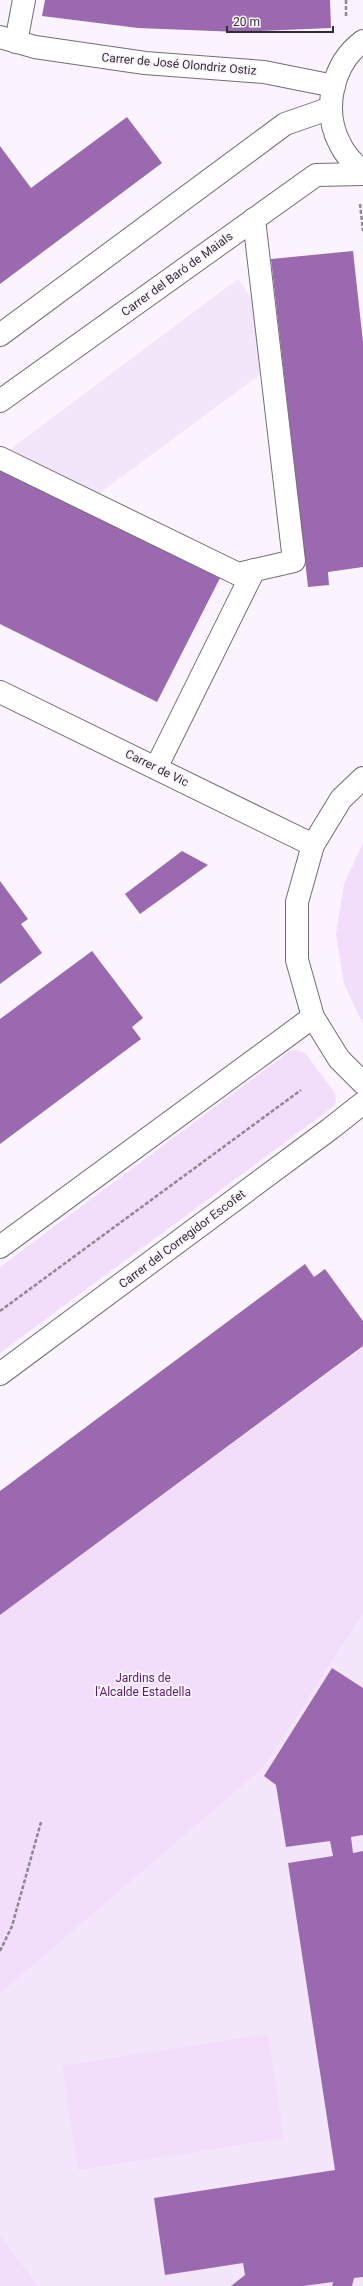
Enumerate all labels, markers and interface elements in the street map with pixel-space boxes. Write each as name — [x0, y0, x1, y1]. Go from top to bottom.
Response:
scale bar — [227, 8, 333, 34]
text: 20 m — [233, 15, 260, 29]
street label: Carrer de José Olondriz Ostiz — [101, 50, 257, 78]
street label: Carrer del Baró de Maials — [119, 229, 235, 319]
street label: Carrer de Vic — [123, 747, 191, 789]
street label: Carrer del Corregidor Escofet — [116, 1187, 248, 1291]
park label: Jardins de l'Alcalde Estadella — [95, 1671, 191, 1699]

